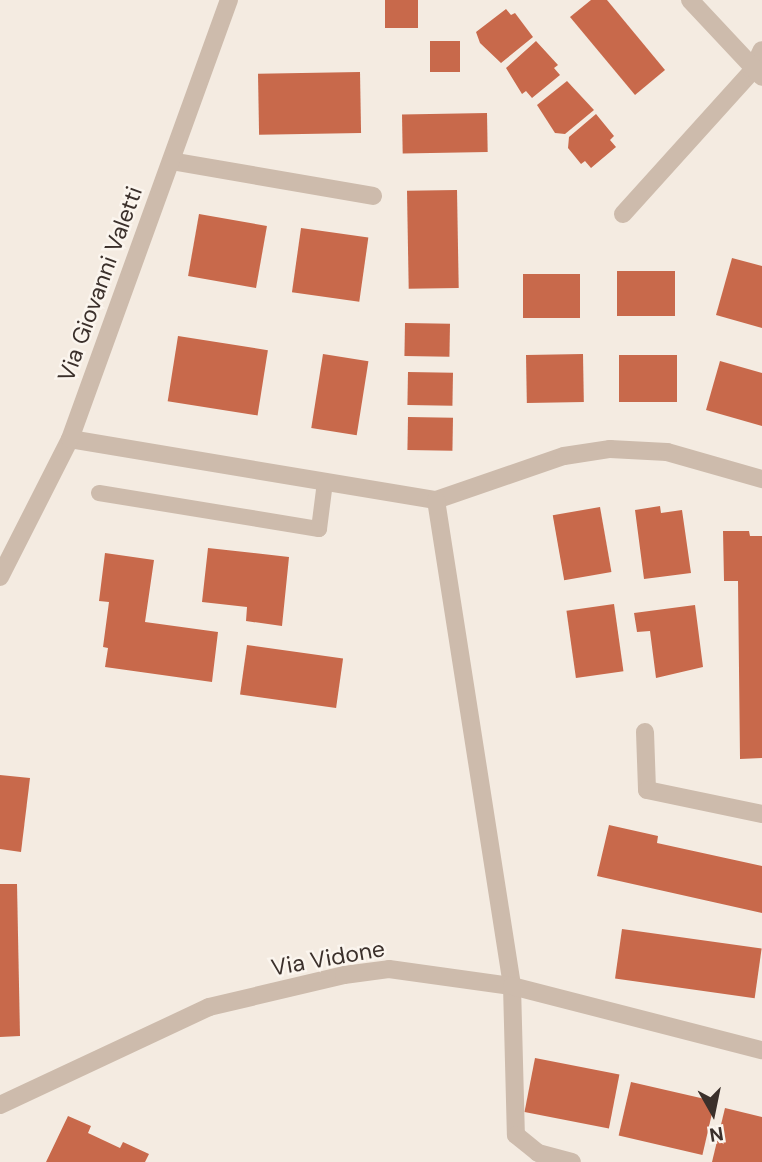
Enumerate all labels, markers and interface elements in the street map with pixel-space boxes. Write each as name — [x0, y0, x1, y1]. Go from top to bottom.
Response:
street label: Via Giovanni Valetti — [52, 183, 148, 385]
street label: Via Vidone — [269, 934, 387, 982]
north arrow — [678, 1078, 748, 1148]
text: N — [708, 1121, 725, 1148]

